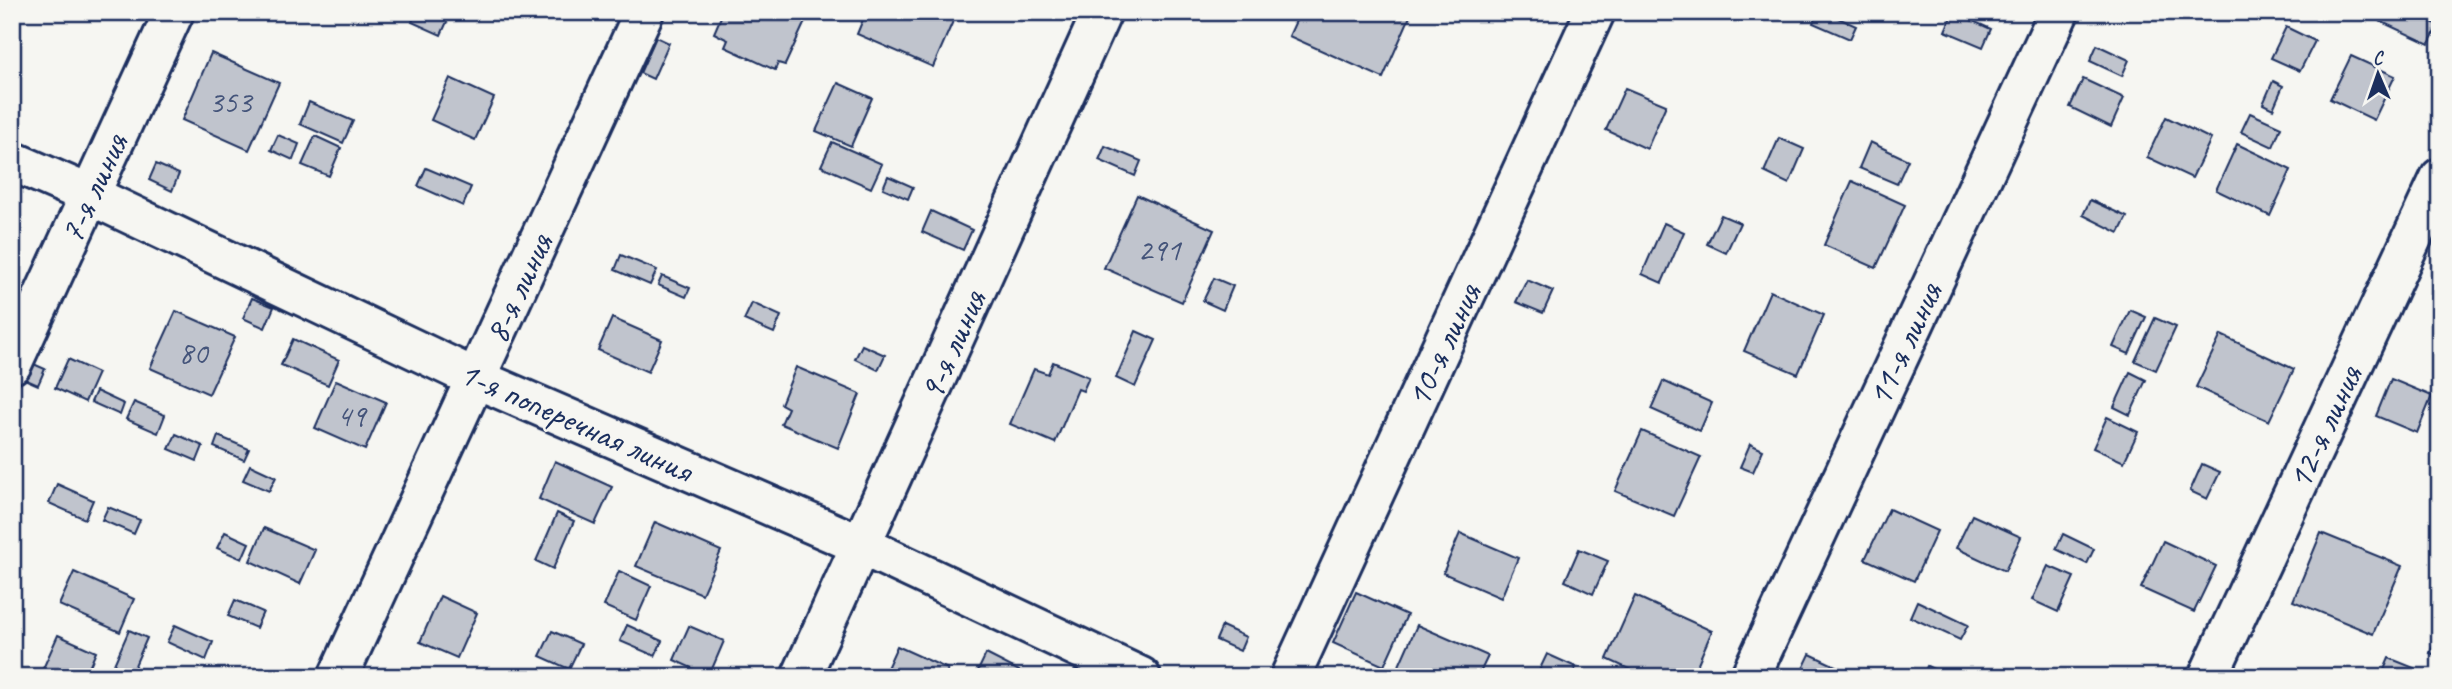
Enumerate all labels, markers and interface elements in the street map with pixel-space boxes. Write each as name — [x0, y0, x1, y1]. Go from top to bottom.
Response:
north arrow — [2344, 38, 2414, 108]
text: С — [2372, 46, 2385, 70]
house number: 353 — [208, 81, 254, 122]
street label: 7-я линия — [49, 125, 139, 250]
street label: 8-я линия — [474, 225, 564, 350]
house number: 291 — [1137, 229, 1182, 270]
street label: 11-я линия — [1856, 274, 1953, 413]
street label: 10-я линия — [1395, 275, 1492, 414]
street label: 9-я линия — [908, 282, 997, 407]
house number: 80 — [179, 332, 210, 373]
street label: 1-я поперечная линия — [452, 350, 702, 494]
street label: 12-я линия — [2276, 357, 2373, 496]
house number: 49 — [337, 395, 368, 436]

